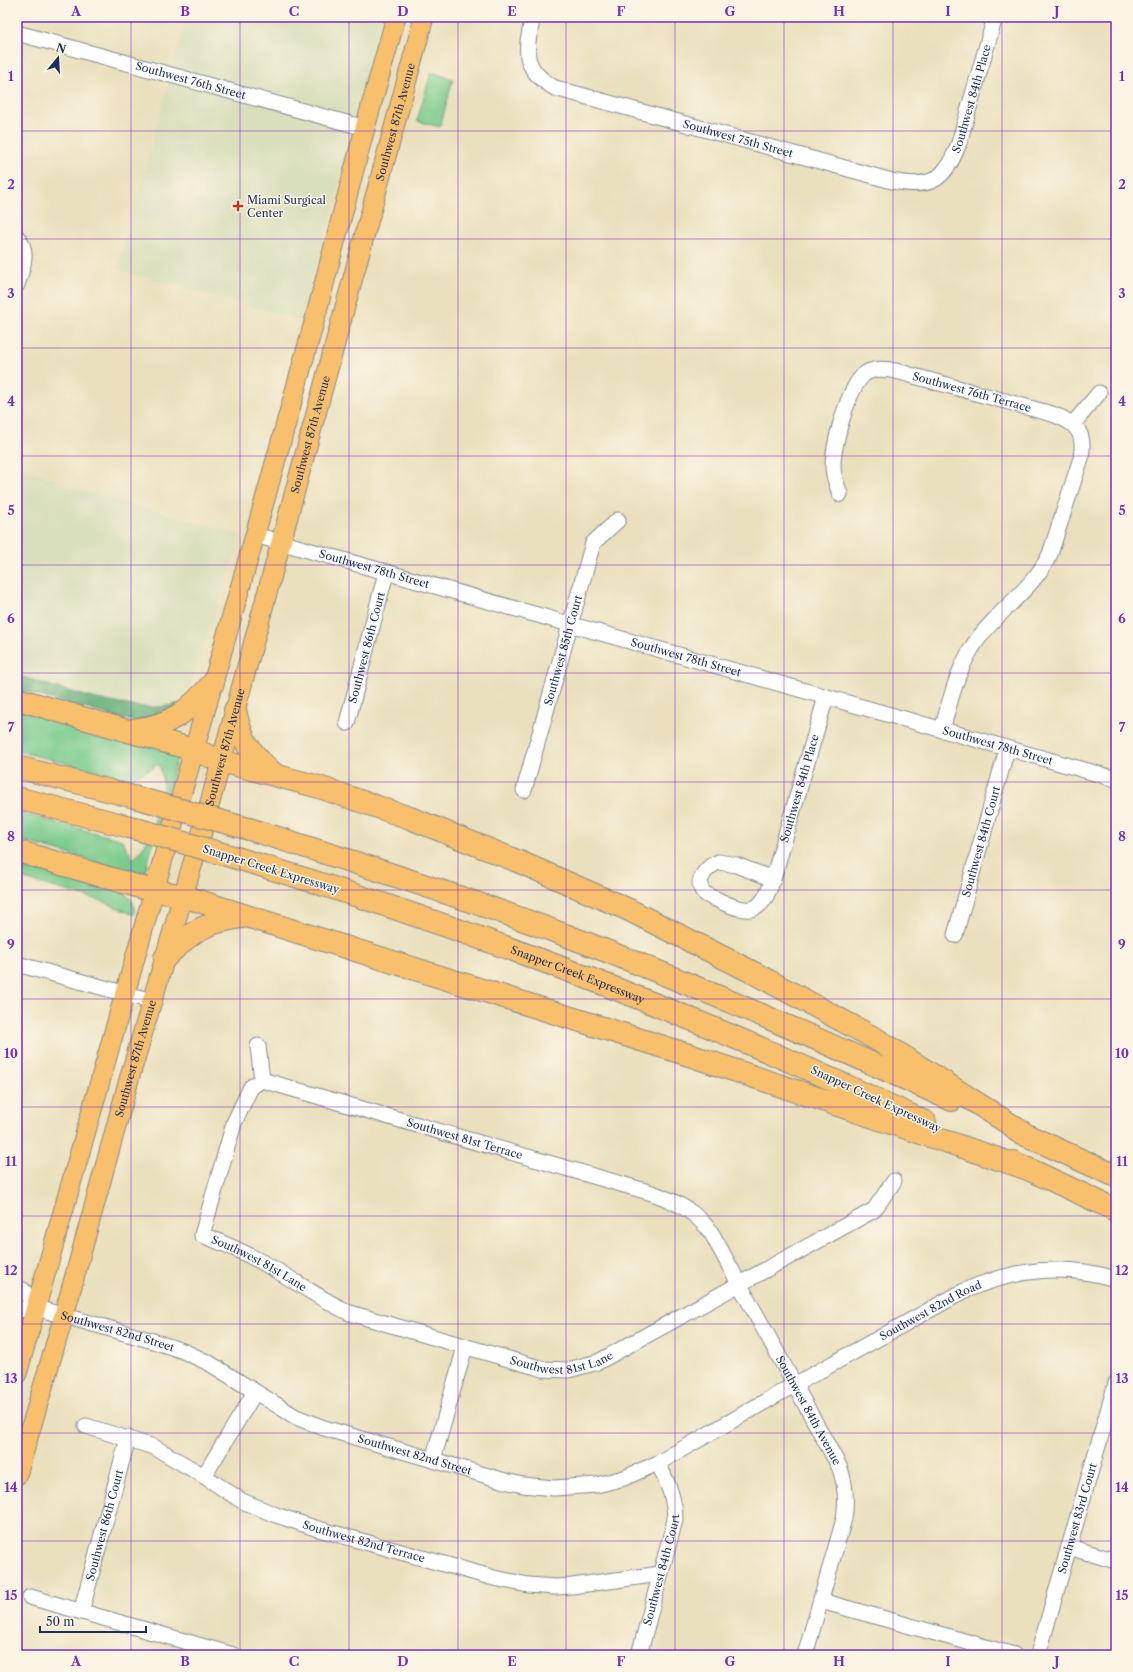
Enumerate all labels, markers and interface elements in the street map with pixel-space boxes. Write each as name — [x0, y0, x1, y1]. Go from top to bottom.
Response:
text: A — [70, 3, 82, 19]
text: B — [180, 3, 190, 19]
text: C — [289, 3, 299, 19]
text: D — [397, 3, 409, 19]
text: E — [507, 3, 517, 19]
text: F — [617, 3, 626, 19]
text: G — [724, 3, 736, 19]
text: H — [833, 3, 845, 19]
text: I — [945, 3, 951, 19]
text: J — [1052, 3, 1060, 19]
north arrow — [38, 38, 78, 78]
text: N — [54, 40, 68, 57]
street label: Southwest 84th Place — [949, 43, 994, 155]
street label: Southwest 76th Street — [134, 59, 247, 102]
street label: Southwest 87th Avenue — [373, 61, 418, 182]
text: 1 — [8, 68, 14, 84]
text: 1 — [1119, 68, 1125, 84]
street label: Southwest 75th Street — [682, 117, 795, 160]
text: 2 — [7, 176, 15, 192]
text: 2 — [1118, 176, 1126, 192]
place label: Miami Surgical Center — [247, 193, 326, 220]
marker: Miami Surgical Center — [232, 200, 244, 212]
text: 3 — [7, 285, 15, 301]
text: 3 — [1118, 285, 1126, 301]
street label: Southwest 76th Terrace — [911, 369, 1033, 415]
street label: Southwest 87th Avenue — [288, 374, 333, 495]
text: 4 — [7, 393, 15, 409]
text: 4 — [1118, 393, 1126, 409]
text: 5 — [7, 502, 15, 518]
text: 5 — [1118, 502, 1126, 518]
street label: Southwest 78th Street — [318, 547, 431, 591]
street label: Southwest 86th Court — [345, 590, 388, 705]
street label: Southwest 85th Court — [541, 593, 585, 707]
text: 6 — [7, 610, 15, 626]
text: 6 — [1118, 610, 1126, 626]
street label: Southwest 78th Street — [629, 635, 743, 679]
street label: Southwest 87th Avenue — [202, 687, 248, 808]
text: 7 — [8, 719, 15, 735]
text: 7 — [1119, 719, 1126, 735]
street label: Southwest 78th Street — [941, 723, 1055, 768]
street label: Southwest 84th Place — [777, 733, 822, 844]
street label: Southwest 84th Court — [959, 785, 1003, 899]
text: 8 — [7, 828, 15, 844]
text: 8 — [1118, 828, 1126, 844]
street label: Snapper Creek Expressway — [201, 842, 342, 897]
text: 9 — [7, 936, 15, 952]
text: 9 — [1118, 936, 1126, 952]
street label: Snapper Creek Expressway — [509, 943, 648, 1007]
street label: Southwest 87th Avenue — [112, 998, 159, 1119]
text: 10 — [4, 1045, 18, 1061]
text: 10 — [1115, 1045, 1129, 1061]
street label: Snapper Creek Expressway — [809, 1063, 944, 1136]
street label: Southwest 81st Terrace — [405, 1115, 524, 1162]
text: 11 — [5, 1153, 17, 1169]
text: 11 — [1116, 1153, 1128, 1169]
street label: Southwest 81st Lane — [209, 1232, 309, 1294]
text: 12 — [4, 1262, 18, 1278]
text: 12 — [1115, 1262, 1129, 1278]
street label: Southwest 82nd Road — [877, 1278, 984, 1343]
street label: Southwest 82nd Street — [59, 1308, 176, 1355]
street label: Southwest 81st Lane — [509, 1348, 615, 1377]
street label: Southwest 84th Avenue — [773, 1353, 844, 1467]
text: 13 — [4, 1370, 18, 1386]
text: 13 — [1115, 1370, 1129, 1386]
street label: Southwest 82nd Street — [356, 1431, 473, 1478]
street label: Southwest 83rd Court — [1055, 1461, 1100, 1575]
street label: Southwest 86th Court — [83, 1468, 126, 1582]
text: 14 — [4, 1479, 18, 1495]
text: 14 — [1115, 1479, 1129, 1495]
street label: Southwest 84th Court — [640, 1514, 682, 1627]
street label: Southwest 82nd Terrace — [301, 1517, 427, 1565]
text: 15 — [4, 1587, 18, 1603]
text: 15 — [1115, 1587, 1129, 1603]
scale bar — [40, 1608, 146, 1634]
text: 50 m — [46, 1614, 75, 1629]
text: A — [70, 1653, 82, 1669]
text: B — [180, 1653, 190, 1669]
text: C — [289, 1653, 299, 1669]
text: D — [397, 1653, 409, 1669]
text: E — [507, 1653, 517, 1669]
text: F — [617, 1653, 626, 1669]
text: G — [724, 1653, 736, 1669]
text: H — [833, 1653, 845, 1669]
text: I — [945, 1653, 951, 1669]
text: J — [1052, 1653, 1060, 1669]

